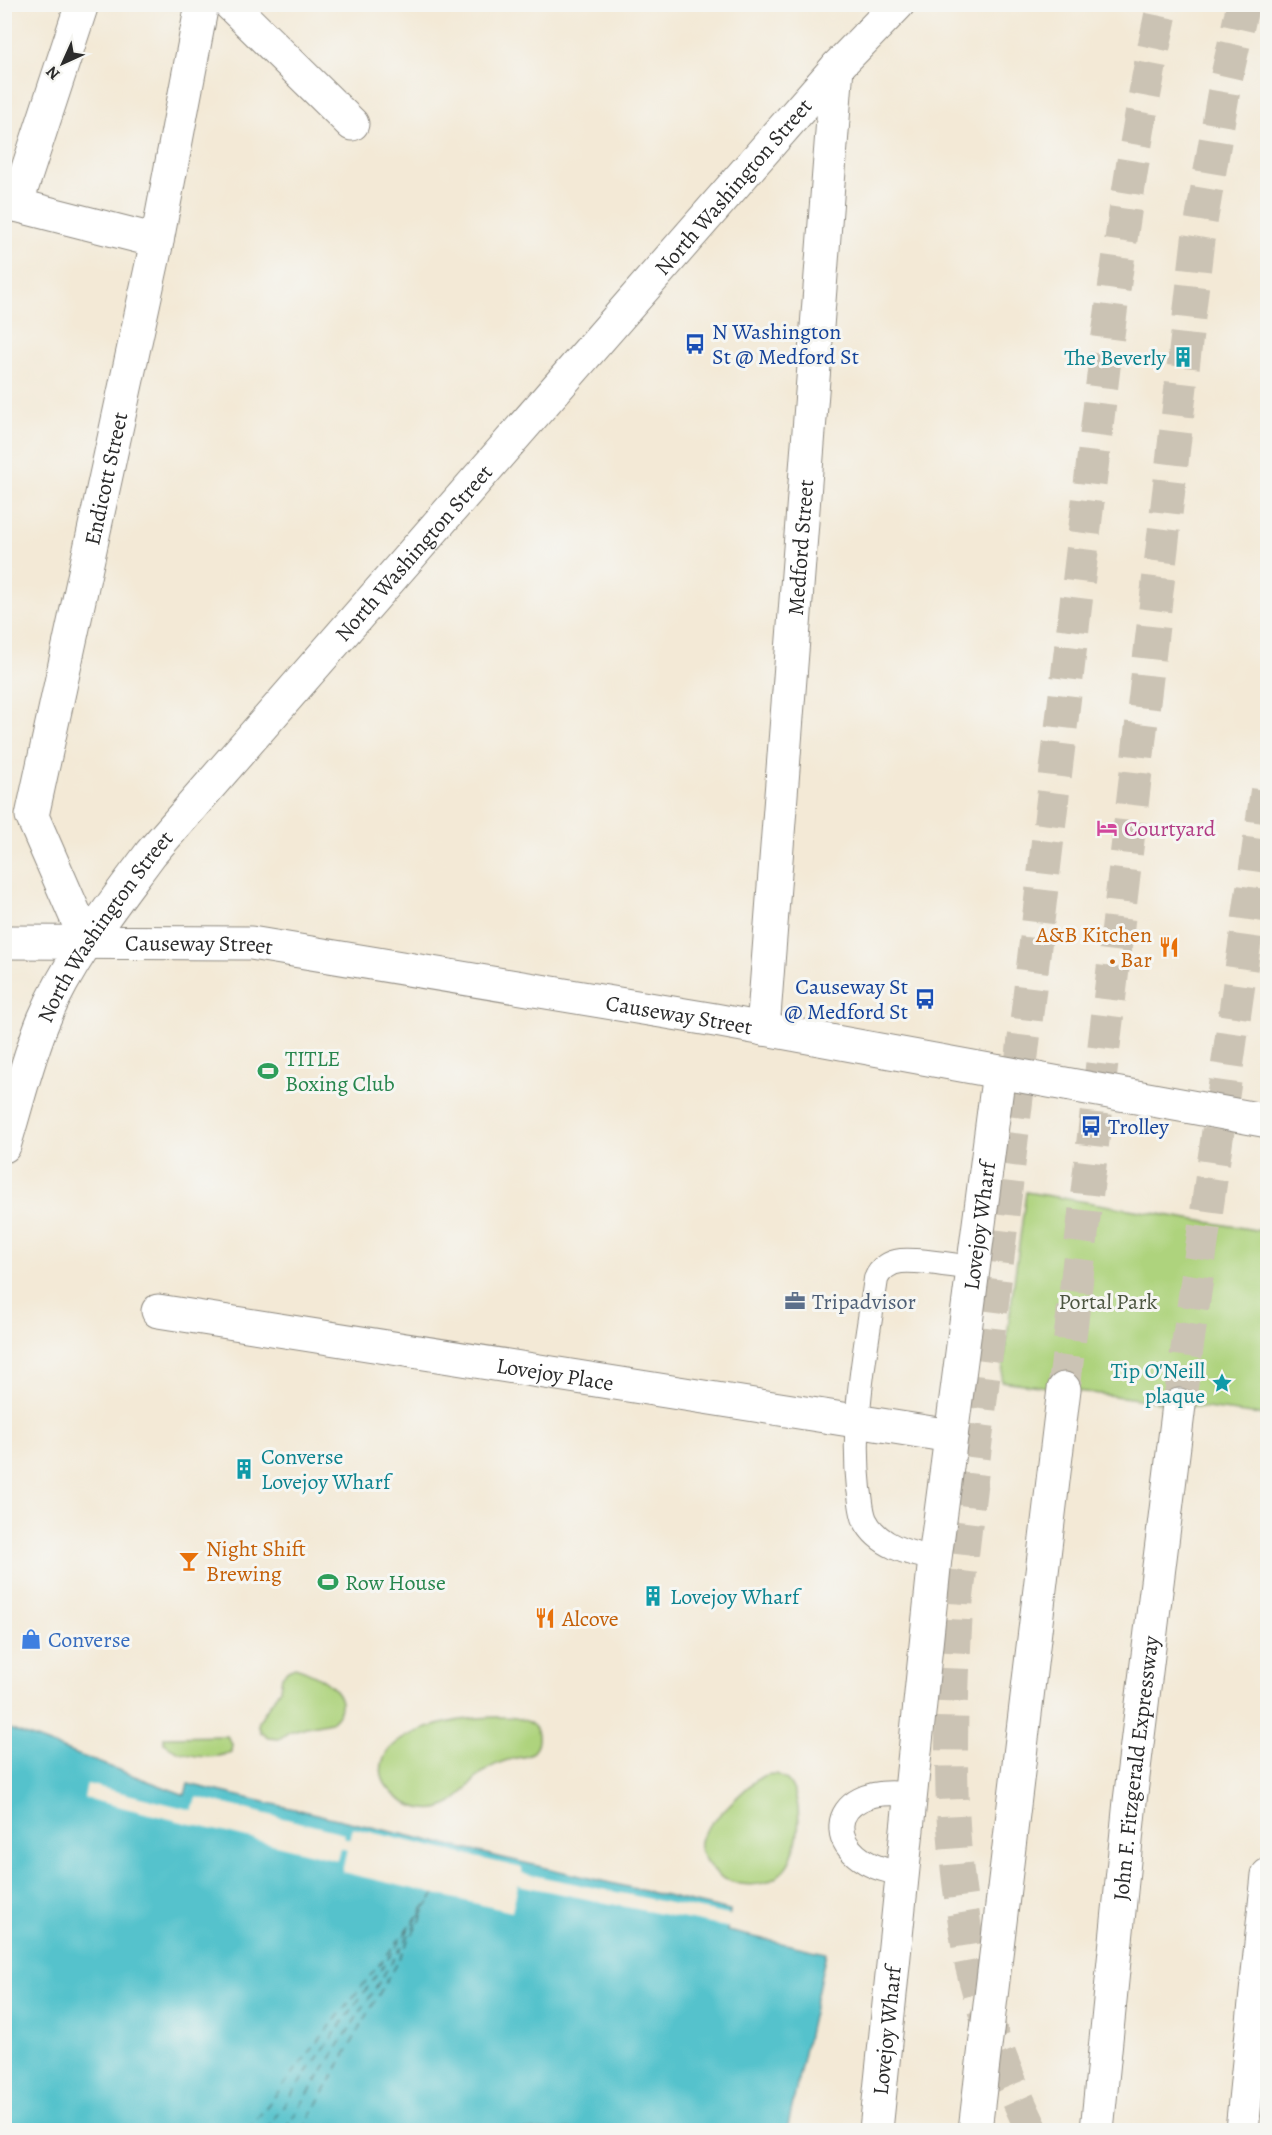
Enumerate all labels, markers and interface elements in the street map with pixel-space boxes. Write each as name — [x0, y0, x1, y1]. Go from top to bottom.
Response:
north arrow — [33, 33, 93, 93]
text: N — [41, 61, 65, 85]
street label: North Washington Street — [648, 92, 819, 282]
place label: N Washington St @ Medford St — [712, 317, 859, 372]
bus stop icon: N Washington St @ Medford St — [683, 332, 707, 356]
place label: The Beverly — [1064, 343, 1166, 373]
building icon: The Beverly — [1171, 345, 1195, 369]
street label: Endicott Street — [77, 409, 135, 548]
street label: North Washington Street — [328, 458, 500, 648]
street label: Medford Street — [781, 478, 821, 617]
place label: Courtyard — [1124, 814, 1216, 844]
hotel icon: Courtyard — [1095, 816, 1119, 840]
street label: North Washington Street — [30, 824, 180, 1027]
place label: A&B Kitchen • Bar — [1035, 920, 1152, 975]
street label: Causeway Street — [125, 928, 275, 962]
restaurant icon: A&B Kitchen • Bar — [1157, 935, 1181, 959]
place label: Causeway St @ Medford St — [784, 972, 908, 1027]
bus stop icon: Causeway St @ Medford St — [913, 987, 937, 1011]
street label: Causeway Street — [604, 988, 755, 1043]
place label: TITLE Boxing Club — [285, 1044, 395, 1099]
sports icon: TITLE Boxing Club — [256, 1059, 280, 1083]
place label: Trolley — [1108, 1112, 1169, 1142]
bus stop icon: Trolley — [1079, 1114, 1103, 1138]
street label: Lovejoy Wharf — [956, 1157, 1003, 1292]
place label: Tripadvisor — [812, 1287, 916, 1317]
park label: Portal Park — [1058, 1287, 1158, 1317]
office icon: Tripadvisor — [783, 1289, 807, 1313]
street label: Lovejoy Place — [494, 1351, 616, 1399]
place label: Tip O'Neill plaque — [1111, 1356, 1205, 1411]
place icon: Tip O'Neill plaque — [1210, 1371, 1234, 1395]
place label: Converse Lovejoy Wharf — [261, 1442, 393, 1497]
building icon: Converse Lovejoy Wharf — [232, 1457, 256, 1481]
place label: Night Shift Brewing — [206, 1534, 306, 1589]
bar icon: Night Shift Brewing — [177, 1549, 201, 1573]
place label: Row House — [345, 1568, 446, 1598]
sports icon: Row House — [316, 1570, 340, 1594]
place label: Lovejoy Wharf — [670, 1582, 802, 1612]
building icon: Lovejoy Wharf — [641, 1584, 665, 1608]
place label: Alcove — [561, 1604, 619, 1634]
restaurant icon: Alcove — [533, 1606, 557, 1630]
place label: Converse — [48, 1625, 130, 1655]
shop icon: Converse — [19, 1627, 43, 1651]
street label: John F. Fitzgerald Expressway — [1106, 1634, 1166, 1902]
street label: Lovejoy Wharf — [866, 1962, 909, 2097]

